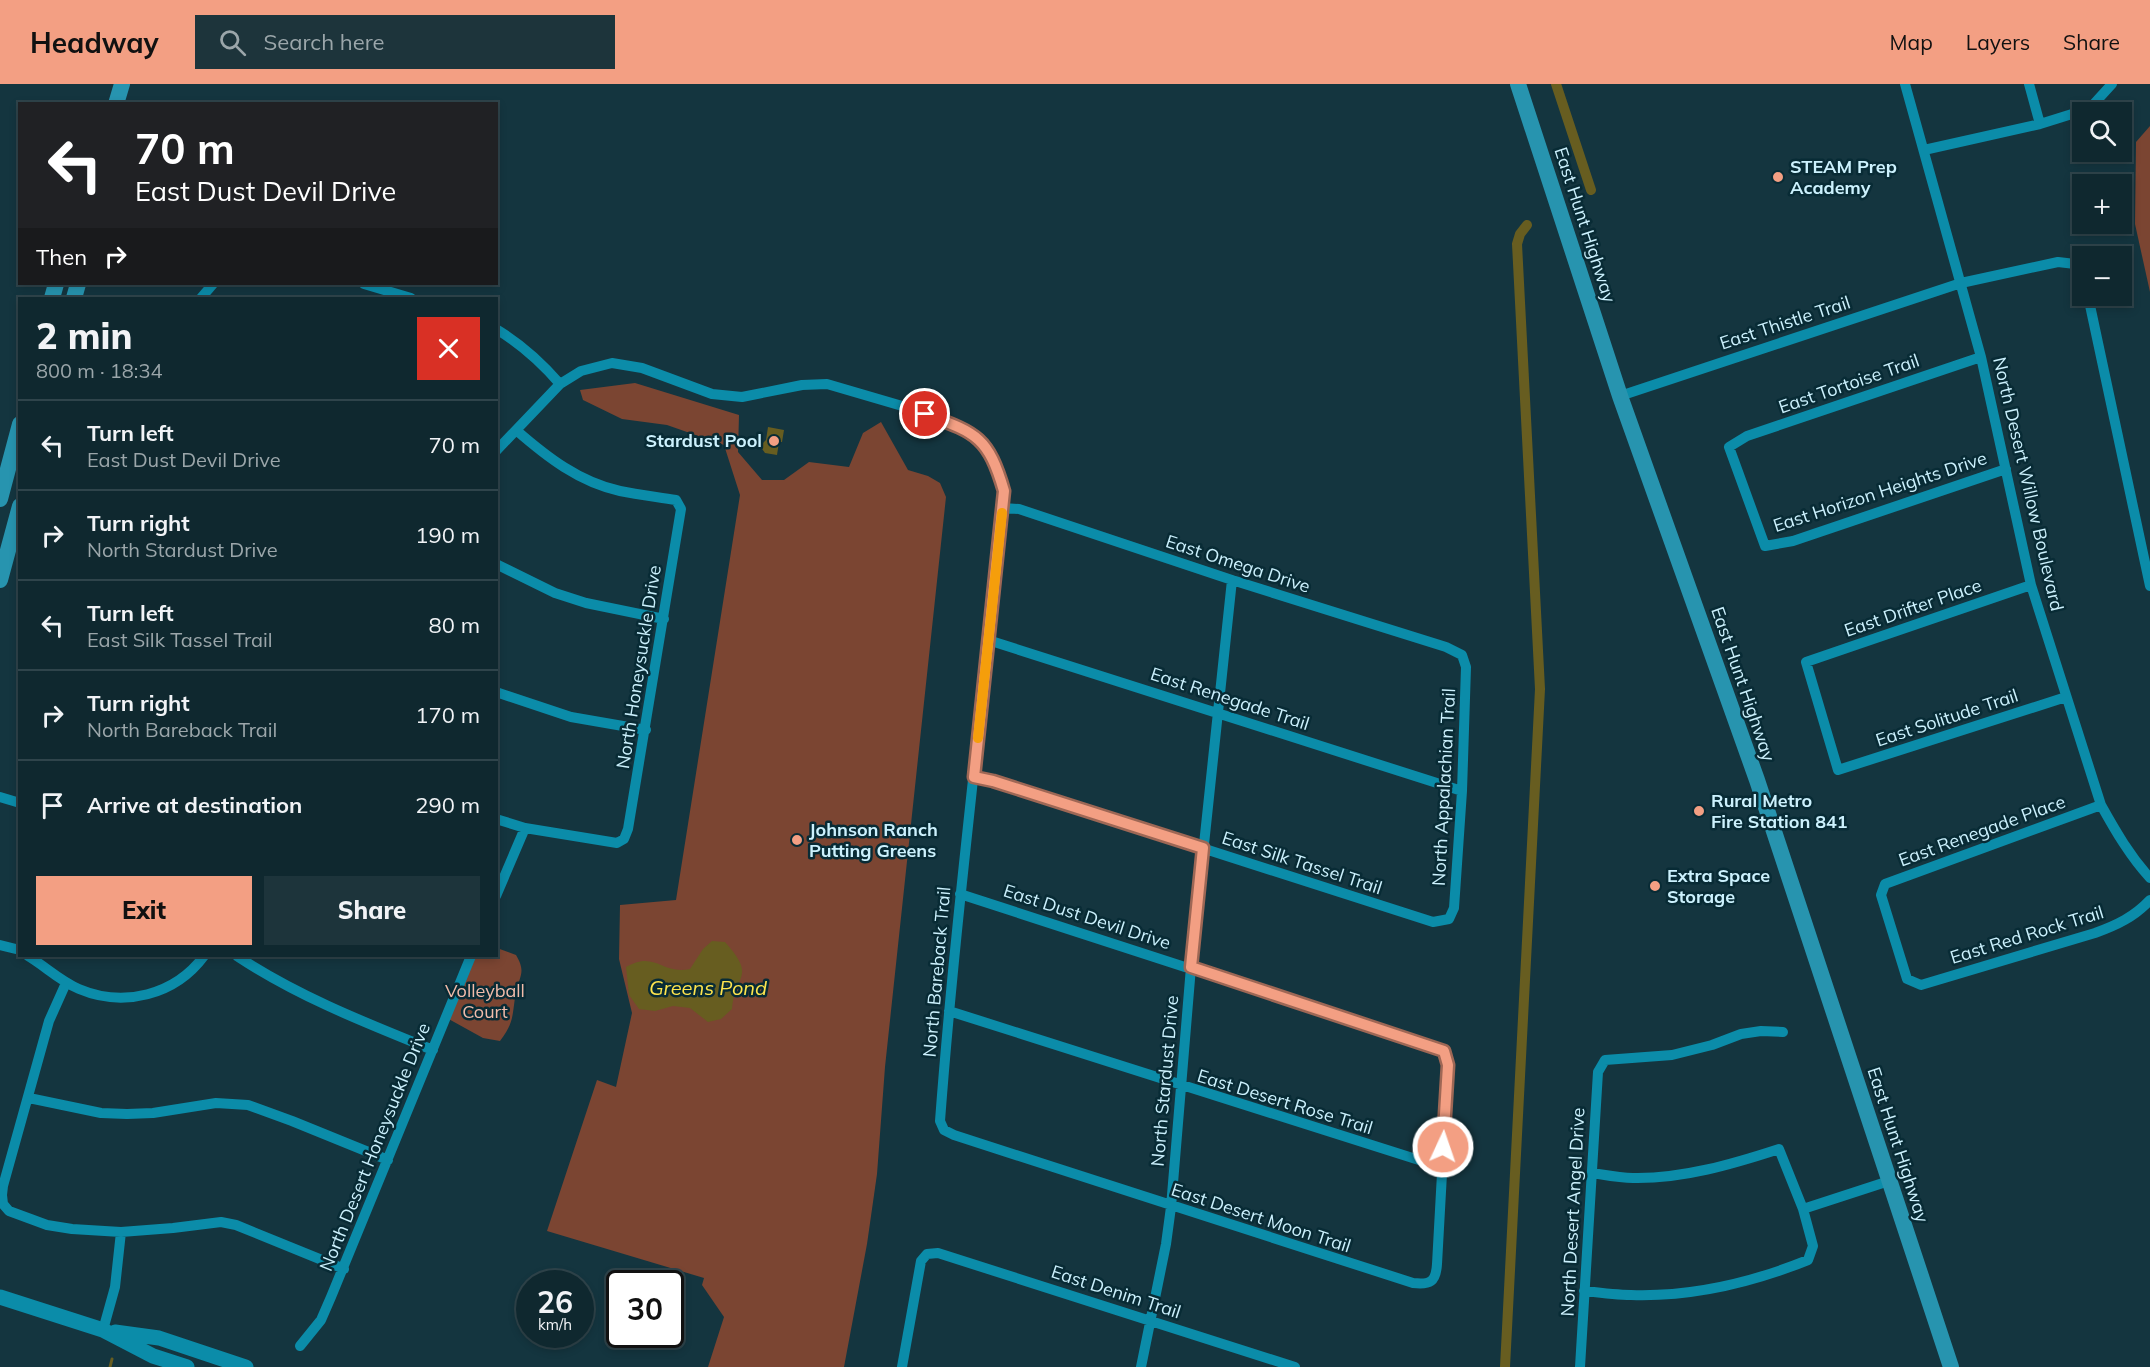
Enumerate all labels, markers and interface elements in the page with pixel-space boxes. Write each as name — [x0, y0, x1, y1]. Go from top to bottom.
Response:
search box — [195, 15, 615, 69]
text: Headway — [30, 25, 159, 60]
icon: search — [216, 26, 249, 59]
text: Search here — [264, 28, 385, 56]
text: Map — [1890, 29, 1933, 55]
text: Layers — [1966, 29, 2030, 55]
text: Share — [2063, 29, 2120, 55]
map controls — [2072, 102, 2132, 306]
button: search — [2072, 102, 2132, 162]
text: 70 m — [135, 122, 235, 175]
icon: left — [36, 126, 114, 204]
street label: East Hunt Highway — [1550, 144, 1622, 306]
place label: STEAM Prep Academy — [1790, 155, 1897, 199]
marker: STEAM Prep Academy — [1771, 170, 1785, 184]
text: East Dust Devil Drive — [135, 174, 396, 208]
button: + — [2072, 174, 2132, 234]
icon: right — [99, 240, 132, 273]
text: Then — [36, 243, 87, 271]
button: − — [2072, 246, 2132, 306]
street label: East Thistle Trail — [1717, 291, 1853, 354]
text: 2 min — [36, 313, 132, 358]
button: close — [417, 317, 480, 380]
street label: East Tortoise Trail — [1775, 349, 1922, 418]
street label: North Desert Willow Boulevard — [1988, 355, 2069, 613]
text: 800 m · 18:34 — [36, 358, 162, 383]
pin — [899, 388, 950, 439]
icon: arrive — [908, 397, 941, 430]
text: Turn left — [87, 419, 174, 447]
icon: left — [36, 429, 69, 462]
place label: Stardust Pool — [645, 429, 762, 452]
text: 70 m — [429, 431, 480, 459]
marker: Stardust Pool — [767, 434, 781, 448]
street label: East Horizon Heights Drive — [1770, 446, 1990, 537]
text: East Dust Devil Drive — [87, 447, 281, 472]
text: Turn right — [87, 509, 190, 537]
icon: right — [36, 519, 69, 552]
text: 190 m — [415, 521, 480, 549]
street label: East Omega Drive — [1163, 529, 1313, 598]
text: North Stardust Drive — [87, 537, 278, 562]
street label: North Honeysuckle Drive — [611, 564, 666, 770]
street label: East Drifter Place — [1841, 573, 1984, 642]
text: Turn left — [87, 599, 174, 627]
street label: East Hunt Highway — [1706, 604, 1781, 765]
icon: left — [36, 609, 69, 642]
text: 80 m — [429, 611, 480, 639]
text: East Silk Tassel Trail — [87, 627, 273, 652]
street label: East Renegade Trail — [1148, 662, 1313, 735]
street label: East Solitude Trail — [1873, 684, 2021, 751]
street label: North Appalachian Trail — [1427, 687, 1460, 886]
text: Turn right — [87, 689, 190, 717]
icon: right — [36, 699, 69, 732]
text: 170 m — [415, 701, 480, 729]
text: North Bareback Trail — [87, 717, 277, 742]
icon: arrive — [36, 789, 69, 822]
place label: Rural Metro Fire Station 841 — [1711, 789, 1848, 833]
street label: East Renegade Place — [1895, 790, 2068, 871]
text: Arrive at destination — [87, 791, 302, 819]
text: 290 m — [415, 791, 480, 819]
marker: Rural Metro Fire Station 841 — [1692, 804, 1706, 818]
place label: Johnson Ranch Putting Greens — [809, 818, 938, 862]
street label: East Silk Tassel Trail — [1219, 826, 1385, 899]
marker: Johnson Ranch Putting Greens — [790, 833, 804, 847]
place label: Extra Space Storage — [1667, 864, 1770, 908]
button: Exit — [36, 876, 252, 945]
button: Share — [264, 876, 480, 945]
street label: East Dust Devil Drive — [1001, 879, 1174, 954]
marker: Extra Space Storage — [1648, 879, 1662, 893]
street label: North Bareback Trail — [918, 886, 955, 1058]
street label: East Red Rock Trail — [1947, 900, 2106, 969]
water label: Greens Pond — [649, 975, 767, 1000]
park label: Volleyball Court — [445, 979, 525, 1023]
street label: North Stardust Drive — [1146, 995, 1183, 1167]
street label: North Desert Honeysuckle Drive — [314, 1019, 435, 1274]
street label: East Desert Rose Trail — [1195, 1064, 1376, 1139]
street label: East Hunt Highway — [1863, 1064, 1935, 1226]
street label: North Desert Angel Drive — [1556, 1107, 1589, 1317]
position arrow — [1411, 1115, 1475, 1179]
street label: East Desert Moon Trail — [1168, 1178, 1354, 1257]
street label: East Denim Trail — [1048, 1260, 1184, 1323]
speed limit sign: 30 — [606, 1270, 684, 1348]
text: 26 — [537, 1283, 573, 1321]
text: km/h — [538, 1315, 572, 1334]

